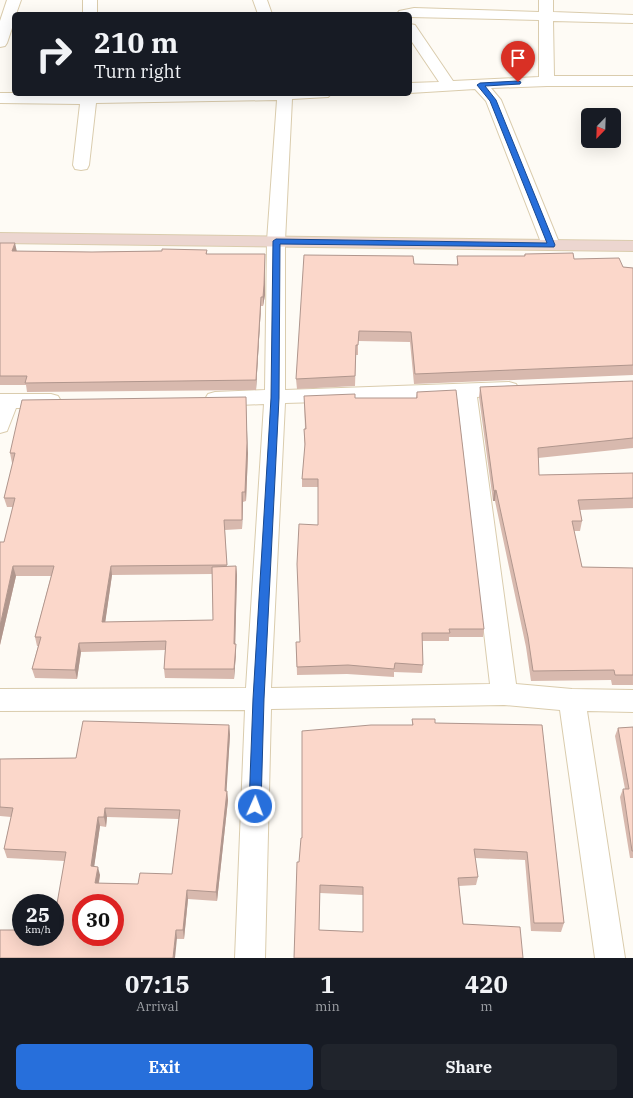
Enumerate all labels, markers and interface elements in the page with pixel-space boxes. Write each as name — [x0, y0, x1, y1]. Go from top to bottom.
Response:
text: 210 m — [94, 24, 178, 61]
icon: right — [28, 28, 80, 80]
pin — [501, 41, 535, 82]
icon: arrive — [507, 47, 529, 69]
text: Turn right — [94, 60, 181, 83]
north arrow — [581, 108, 621, 148]
map controls — [581, 108, 621, 148]
position arrow — [234, 785, 276, 827]
speed limit sign: 30 — [72, 894, 124, 946]
text: 25 — [26, 901, 50, 928]
text: km/h — [25, 923, 51, 936]
text: 07:15 — [125, 968, 190, 1000]
text: 1 — [320, 968, 335, 1000]
text: 420 — [465, 968, 508, 1000]
text: Arrival — [136, 998, 179, 1015]
text: min — [315, 998, 340, 1015]
text: m — [480, 998, 493, 1015]
button: Exit — [16, 1044, 313, 1090]
button: Share — [321, 1044, 617, 1090]

